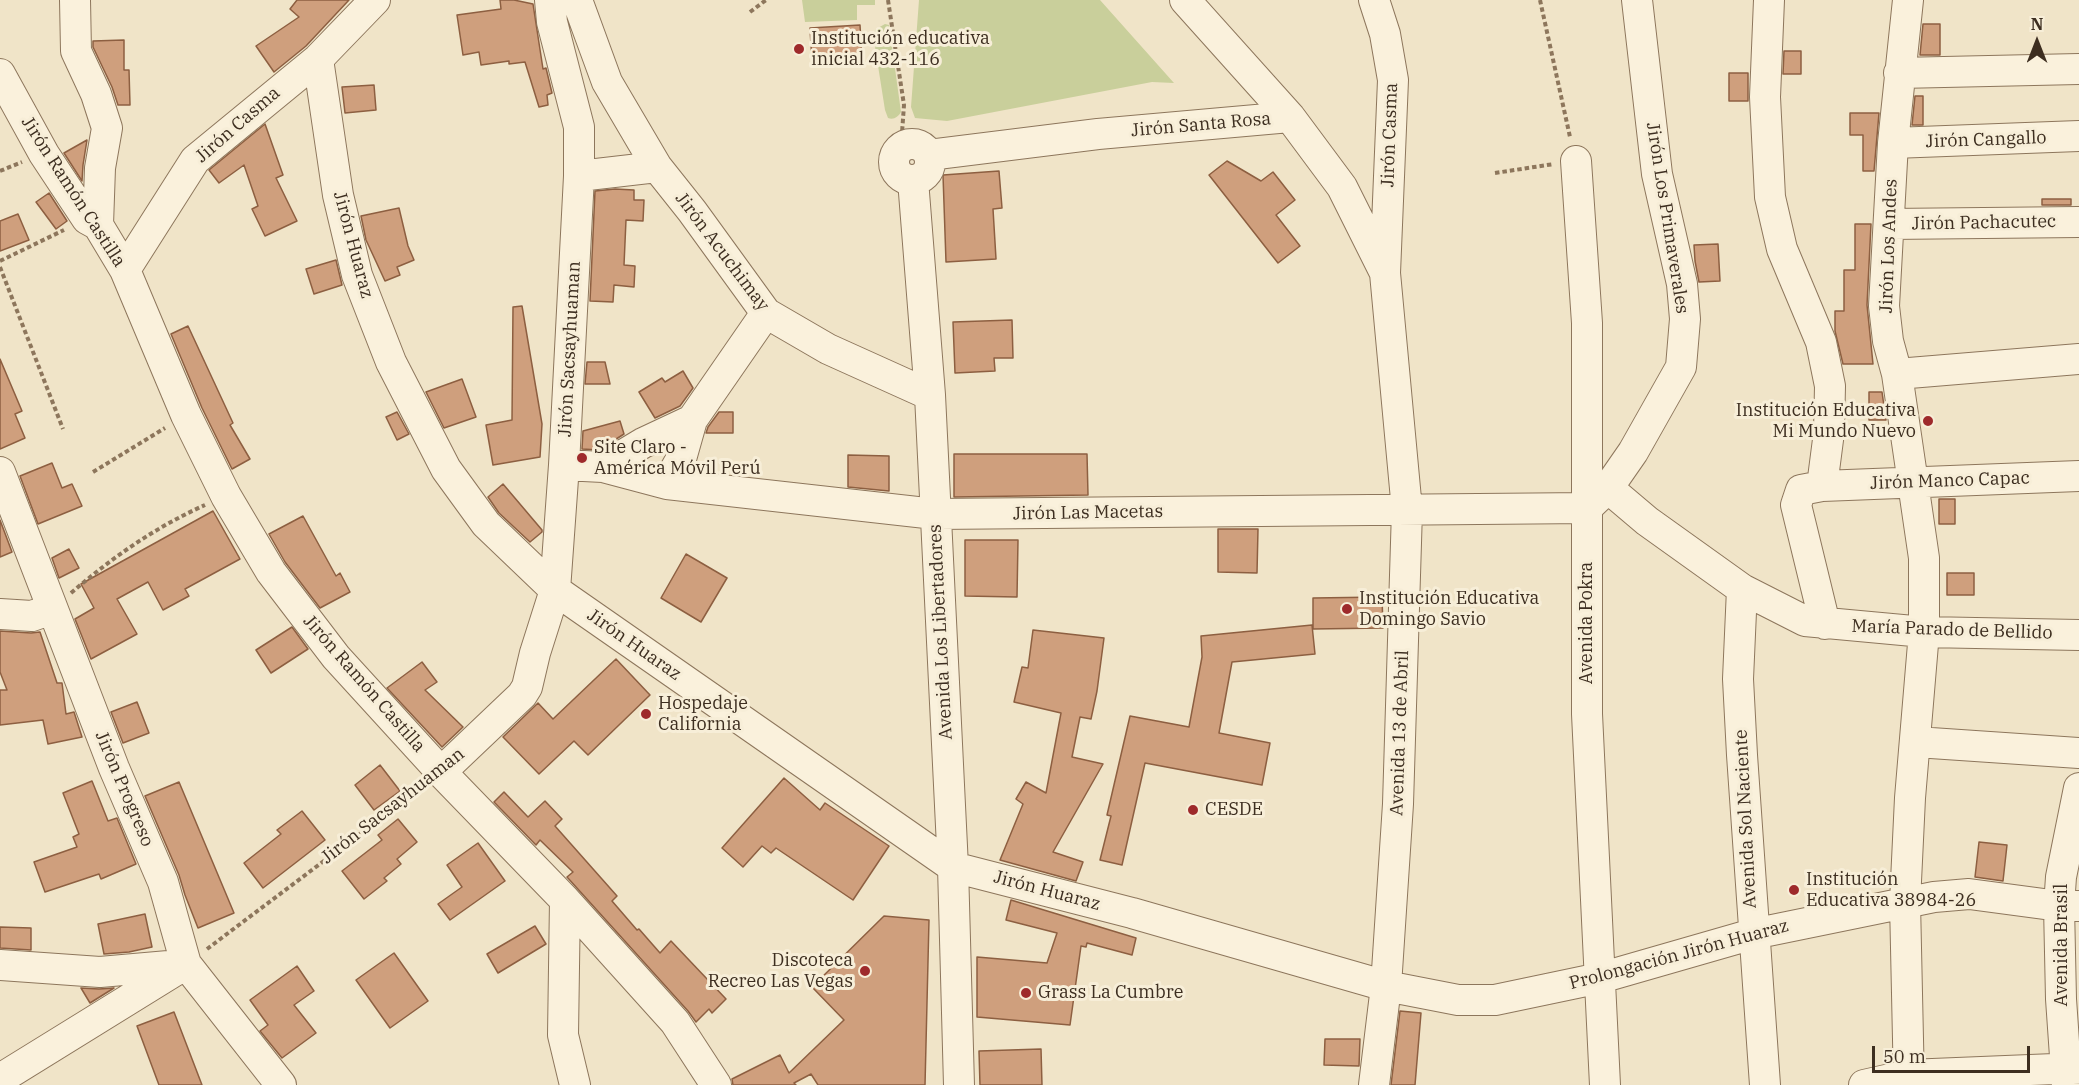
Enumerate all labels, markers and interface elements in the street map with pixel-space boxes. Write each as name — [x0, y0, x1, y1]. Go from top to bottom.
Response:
north arrow — [2007, 12, 2067, 72]
text: N — [2031, 14, 2043, 34]
place label: Institución educativa inicial 432-116 — [811, 28, 990, 70]
marker: Institución educativa inicial 432-116 — [792, 42, 806, 56]
street label: Jirón Casma — [191, 82, 285, 168]
street label: Jirón Casma — [1377, 82, 1403, 188]
street label: Jirón Santa Rosa — [1130, 108, 1272, 142]
street label: Jirón Ramón Castilla — [16, 113, 130, 271]
street label: Jirón Los Primaverales — [1641, 121, 1693, 315]
street label: Jirón Cangallo — [1925, 127, 2047, 153]
street label: Jirón Los Andes — [1876, 178, 1902, 314]
street label: Jirón Acuchimay — [670, 188, 774, 316]
street label: Jirón Huaraz — [328, 189, 378, 301]
street label: Jirón Pachacutec — [1912, 211, 2056, 235]
street label: Jirón Sacsayhuaman — [555, 260, 585, 438]
place label: Institución Educativa Mi Mundo Nuevo — [1736, 400, 1916, 442]
marker: Institución Educativa Mi Mundo Nuevo — [1921, 414, 1935, 428]
place label: Site Claro - América Móvil Perú — [594, 437, 761, 480]
marker: Site Claro - América Móvil Perú — [575, 451, 589, 465]
street label: Jirón Manco Capac — [1870, 467, 2030, 495]
street label: Jirón Las Macetas — [1013, 501, 1163, 525]
street label: Avenida Los Libertadores — [925, 524, 957, 740]
street label: Avenida Pokra — [1576, 562, 1598, 684]
place label: Institución Educativa Domingo Savio — [1359, 588, 1539, 630]
marker: Institución Educativa Domingo Savio — [1340, 602, 1354, 616]
street label: Jirón Huaraz — [583, 605, 685, 685]
street label: Jirón Ramón Castilla — [298, 611, 430, 757]
street label: María Parado de Bellido — [1851, 616, 2053, 644]
street label: Avenida 13 de Abril — [1386, 650, 1414, 816]
place label: Hospedaje California — [658, 693, 748, 736]
marker: Hospedaje California — [639, 707, 653, 721]
street label: Jirón Progreso — [90, 728, 158, 850]
street label: Avenida Sol Naciente — [1731, 729, 1761, 909]
street label: Jirón Sacsayhuaman — [317, 743, 469, 869]
place label: CESDE — [1205, 799, 1263, 821]
marker: CESDE — [1186, 803, 1200, 817]
street label: Jirón Huaraz — [991, 866, 1103, 916]
place label: Institución Educativa 38984-26 — [1806, 869, 1976, 912]
marker: Institución Educativa 38984-26 — [1787, 883, 1801, 897]
street label: Avenida Brasil — [2051, 884, 2073, 1006]
street label: Prolongación Jirón Huaraz — [1567, 915, 1791, 995]
place label: Discoteca Recreo Las Vegas — [708, 950, 853, 992]
marker: Discoteca Recreo Las Vegas — [858, 964, 872, 978]
place label: Grass La Cumbre — [1038, 982, 1183, 1004]
marker: Grass La Cumbre — [1019, 986, 1033, 1000]
scale bar — [1875, 1034, 2032, 1072]
text: 50 m — [1883, 1045, 1926, 1068]

